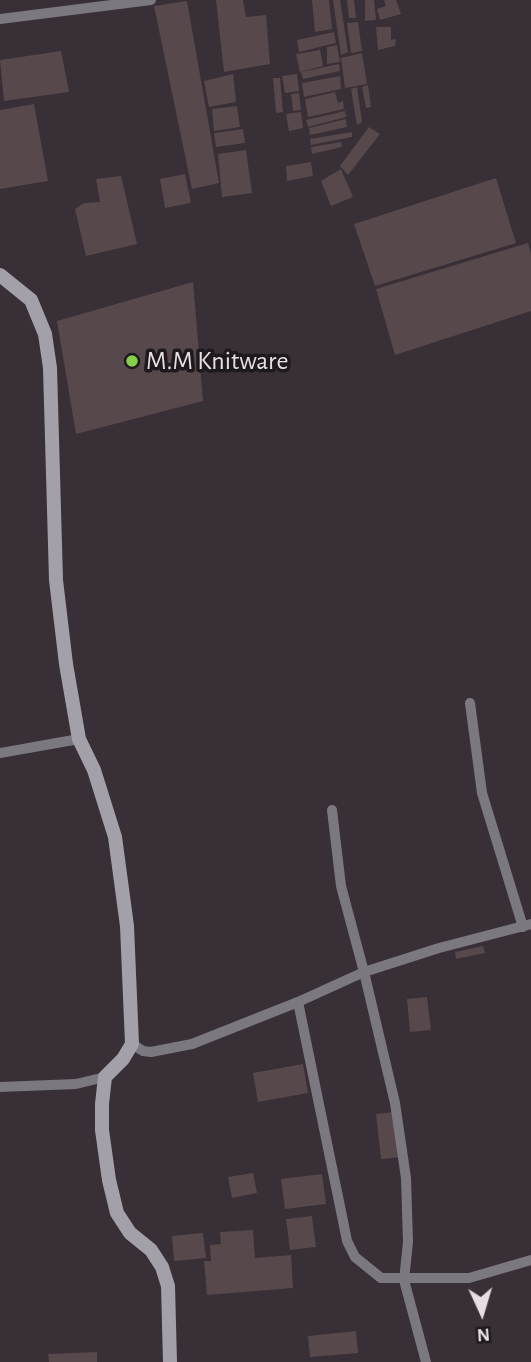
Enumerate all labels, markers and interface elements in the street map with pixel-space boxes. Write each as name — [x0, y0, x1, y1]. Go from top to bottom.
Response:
place label: M.M Knitware — [146, 345, 288, 377]
marker: M.M Knitware — [124, 353, 140, 369]
north arrow — [447, 1278, 517, 1348]
text: N — [476, 1325, 491, 1344]

